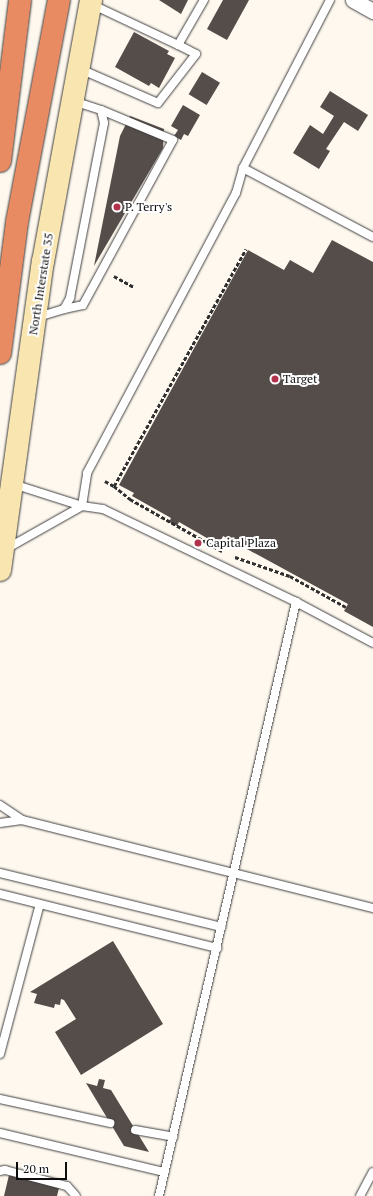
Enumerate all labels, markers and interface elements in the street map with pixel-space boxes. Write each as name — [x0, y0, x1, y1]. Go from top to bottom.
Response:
place label: P. Terry's — [125, 200, 173, 214]
marker: P. Terry's — [112, 202, 122, 212]
street label: North Interstate 35 — [26, 232, 56, 336]
place label: Target — [283, 372, 318, 386]
marker: Target — [270, 374, 280, 384]
place label: Capital Plaza — [206, 536, 276, 550]
marker: Capital Plaza — [193, 538, 203, 548]
scale bar — [18, 1154, 69, 1180]
text: 20 m — [23, 1161, 49, 1176]

